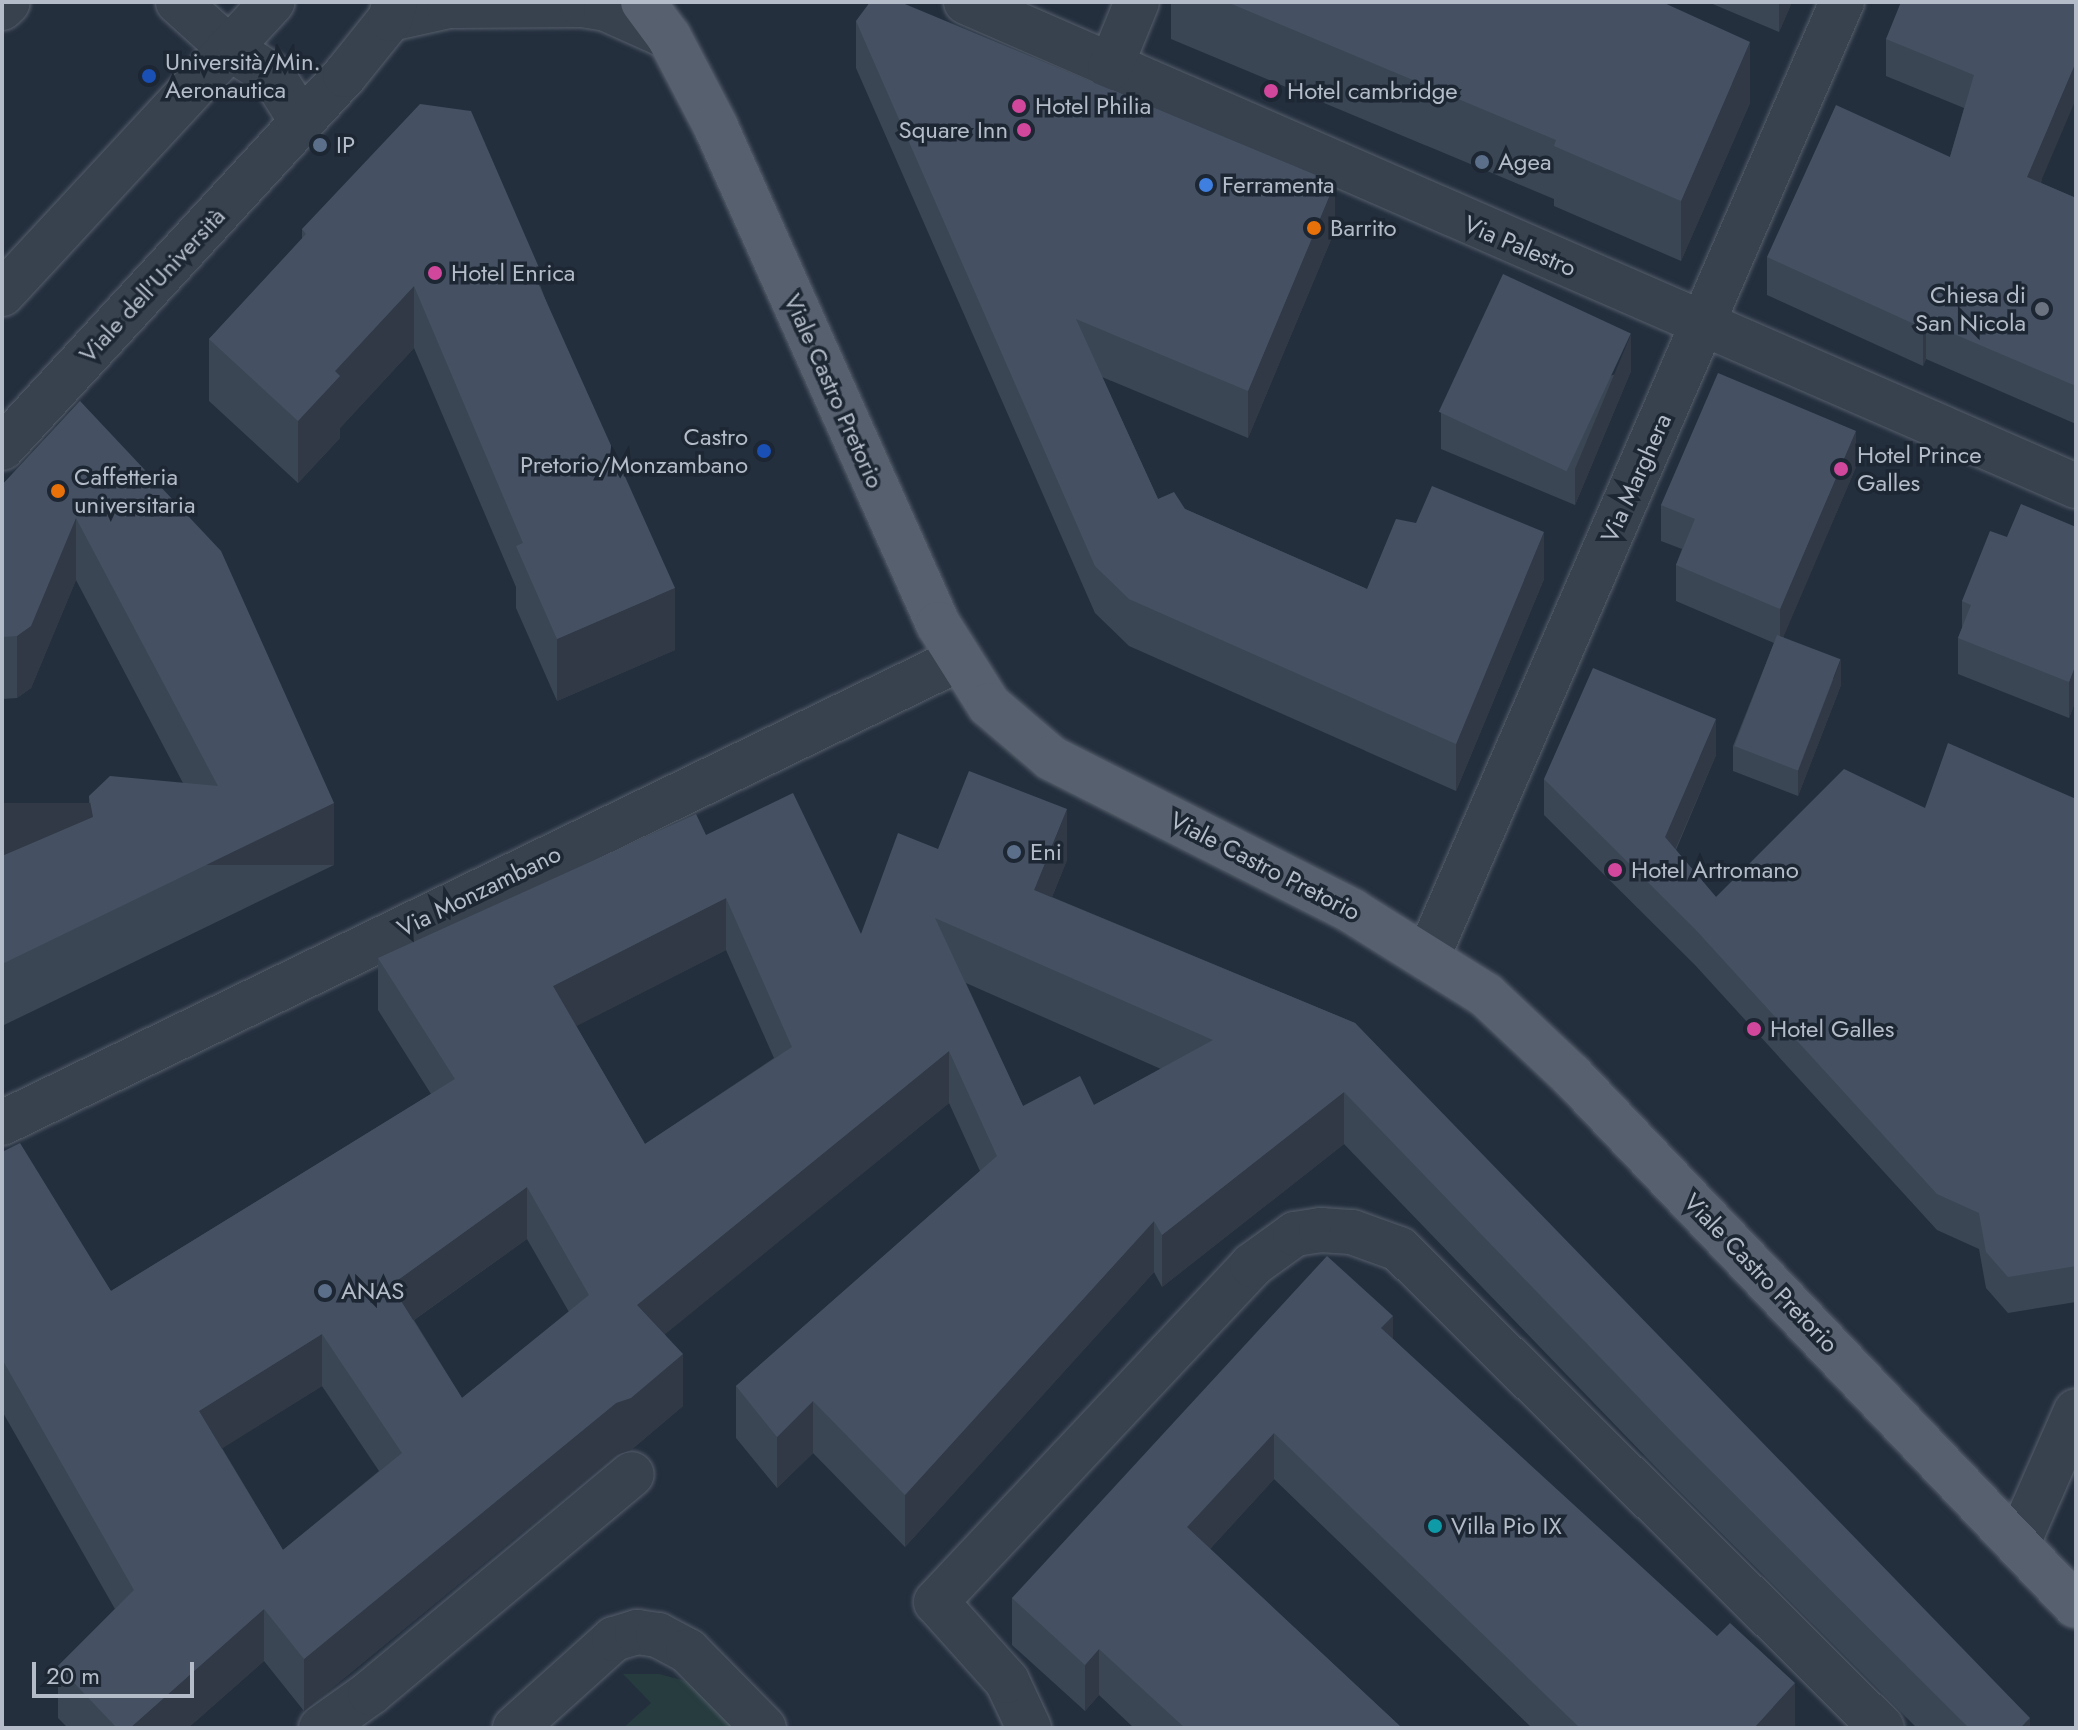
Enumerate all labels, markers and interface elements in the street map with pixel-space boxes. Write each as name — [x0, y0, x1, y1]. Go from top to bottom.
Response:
place label: Università/Min. Aeronautica — [165, 48, 321, 104]
marker: Università/Min. Aeronautica — [140, 67, 158, 85]
place label: Hotel cambridge — [1287, 77, 1458, 105]
marker: Hotel cambridge — [1262, 82, 1280, 100]
place label: Hotel Philia — [1035, 92, 1151, 120]
marker: Hotel Philia — [1010, 97, 1028, 115]
place label: Square Inn — [899, 116, 1008, 144]
marker: Square Inn — [1015, 121, 1033, 139]
place label: IP — [336, 131, 355, 159]
marker: IP — [311, 136, 329, 154]
place label: Agea — [1498, 148, 1551, 176]
marker: Agea — [1473, 153, 1491, 171]
place label: Ferramenta — [1222, 171, 1335, 199]
marker: Ferramenta — [1197, 176, 1215, 194]
street label: Viale dell'Università — [73, 202, 231, 368]
street label: Via Palestro — [1460, 209, 1580, 283]
place label: Barrito — [1330, 214, 1397, 242]
marker: Barrito — [1305, 219, 1323, 237]
place label: Hotel Enrica — [451, 259, 575, 287]
marker: Hotel Enrica — [426, 264, 444, 282]
place label: Chiesa di San Nicola — [1915, 281, 2026, 337]
street label: Viale Castro Pretorio — [778, 289, 890, 493]
marker: Chiesa di San Nicola — [2033, 300, 2051, 318]
street label: Via Marghera — [1595, 409, 1677, 547]
place label: Castro Pretorio/Monzambano — [520, 423, 748, 479]
place label: Hotel Prince Galles — [1857, 441, 1982, 497]
marker: Castro Pretorio/Monzambano — [755, 442, 773, 460]
marker: Hotel Prince Galles — [1832, 460, 1850, 478]
place label: Caffetteria universitaria — [74, 463, 195, 519]
marker: Caffetteria universitaria — [49, 482, 67, 500]
street label: Viale Castro Pretorio — [1165, 806, 1365, 926]
place label: Eni — [1030, 838, 1062, 866]
street label: Via Monzambano — [393, 839, 565, 943]
marker: Eni — [1005, 843, 1023, 861]
place label: Hotel Artromano — [1631, 856, 1799, 884]
marker: Hotel Artromano — [1606, 861, 1624, 879]
place label: Hotel Galles — [1770, 1015, 1894, 1043]
marker: Hotel Galles — [1745, 1020, 1763, 1038]
street label: Viale Castro Pretorio — [1678, 1188, 1844, 1358]
place label: ANAS — [341, 1277, 404, 1305]
marker: ANAS — [316, 1282, 334, 1300]
place label: Villa Pio IX — [1451, 1512, 1562, 1540]
marker: Villa Pio IX — [1426, 1517, 1444, 1535]
scale bar — [36, 1646, 198, 1696]
text: 20 m — [46, 1658, 100, 1693]

